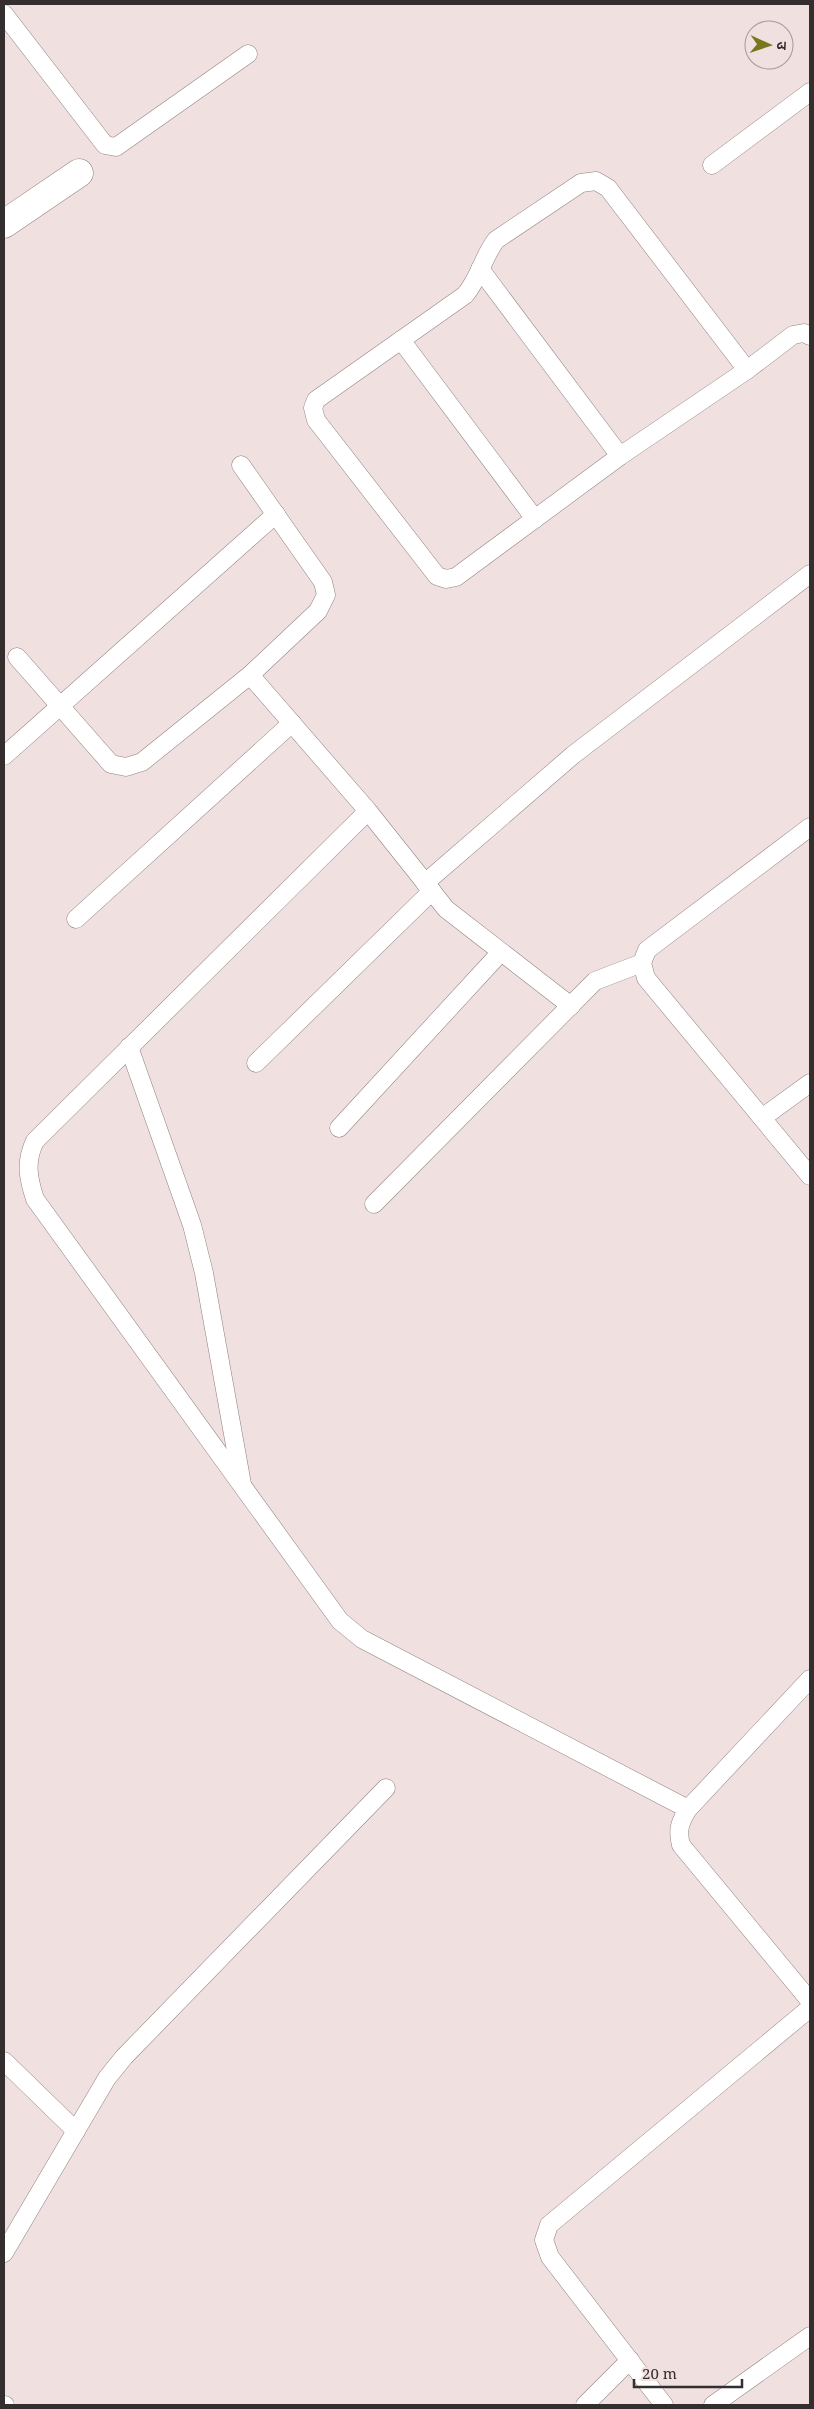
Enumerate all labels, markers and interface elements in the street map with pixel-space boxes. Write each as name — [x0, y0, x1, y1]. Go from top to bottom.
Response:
north arrow — [744, 20, 794, 70]
text: उ — [773, 41, 792, 51]
scale bar — [634, 2356, 742, 2388]
text: 20 m — [642, 2363, 677, 2383]

